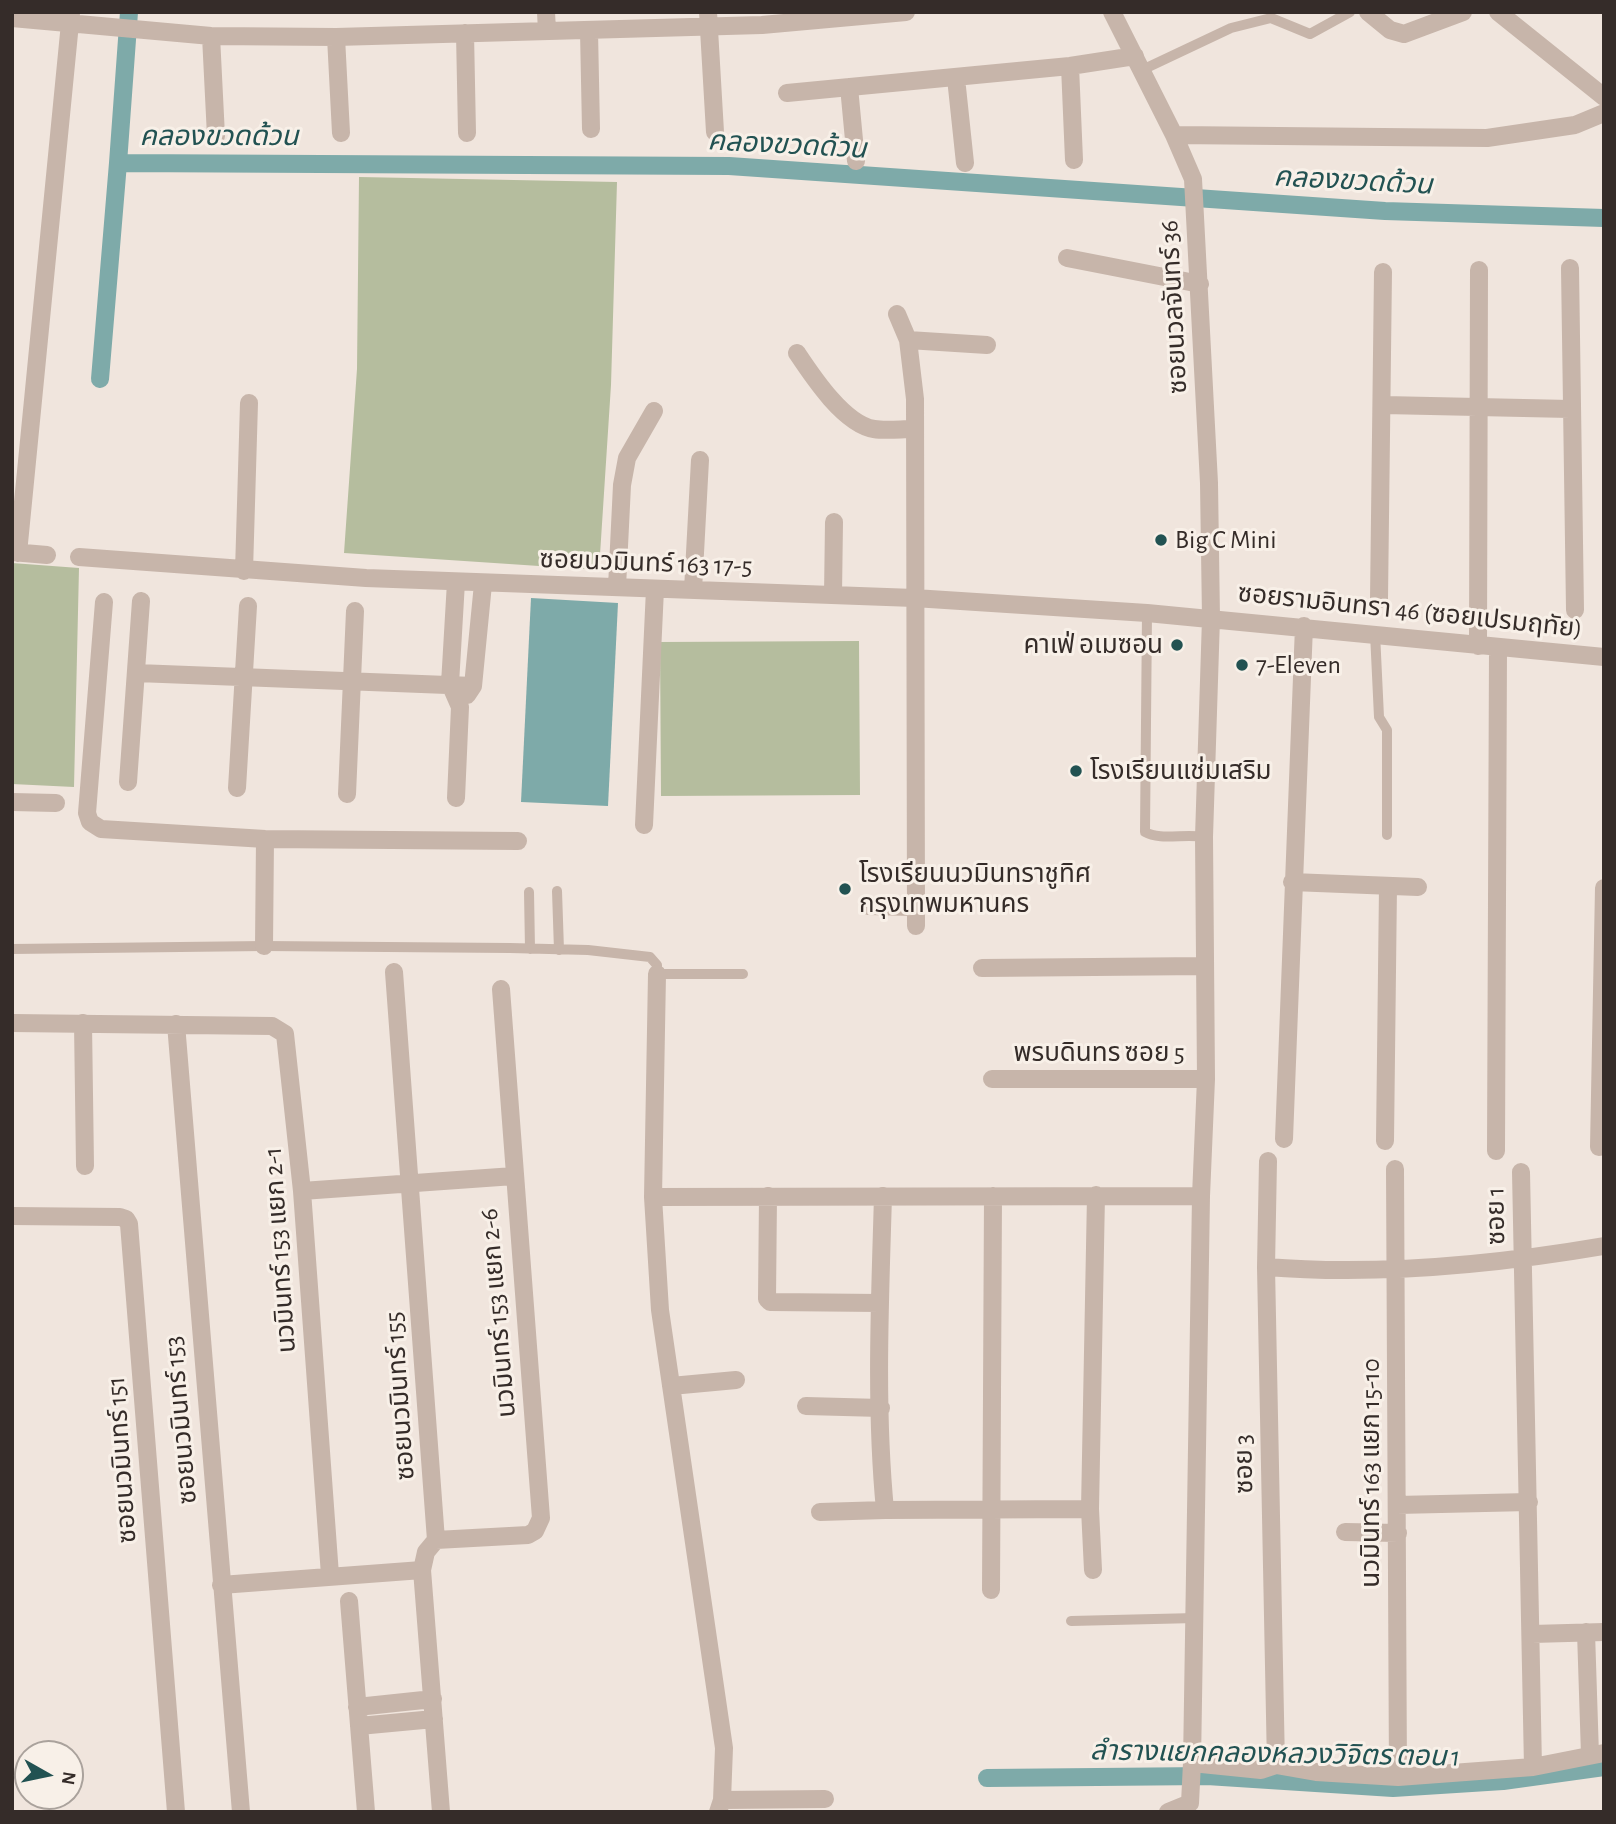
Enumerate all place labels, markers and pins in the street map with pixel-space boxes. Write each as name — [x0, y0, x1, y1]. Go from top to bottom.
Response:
place label: Big C Mini — [1175, 524, 1277, 556]
marker: Big C Mini — [1153, 532, 1169, 548]
place label: คาเฟ่ อเมซอน — [1023, 629, 1163, 661]
marker: คาเฟ่ อเมซอน — [1169, 637, 1185, 653]
place label: 7-Eleven — [1256, 649, 1341, 681]
marker: 7-Eleven — [1234, 657, 1250, 673]
place label: โรงเรียนแช่มเสริม — [1090, 755, 1272, 787]
marker: โรงเรียนแช่มเสริม — [1068, 763, 1084, 779]
place label: โรงเรียนนวมินทราชูทิศ กรุงเทพมหานคร — [859, 858, 1091, 920]
marker: โรงเรียนนวมินทราชูทิศ กรุงเทพมหานคร — [837, 881, 853, 897]

